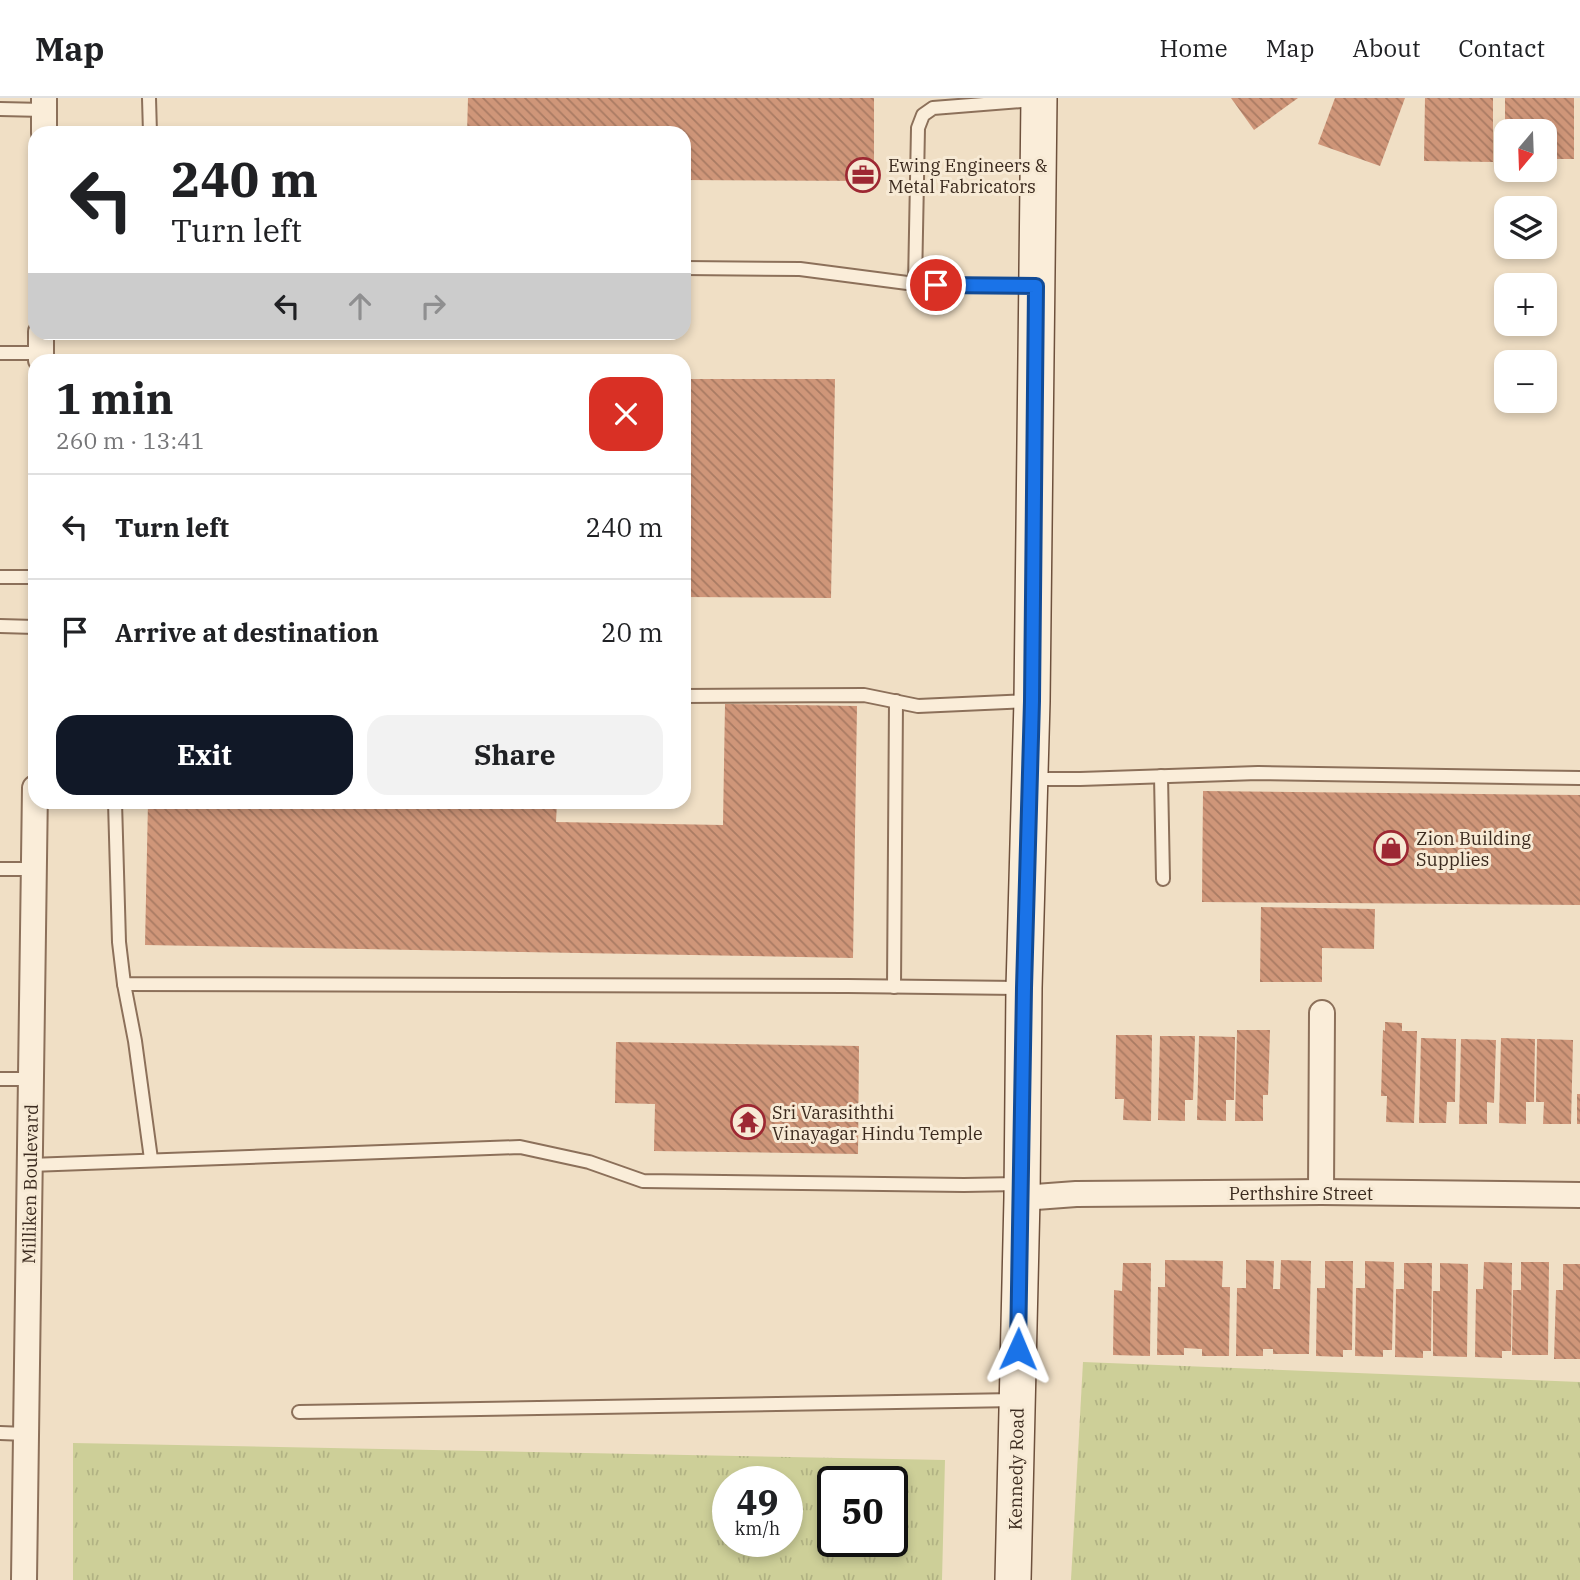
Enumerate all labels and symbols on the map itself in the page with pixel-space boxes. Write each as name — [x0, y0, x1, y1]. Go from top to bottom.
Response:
north arrow — [1494, 119, 1558, 182]
place label: Ewing Engineers & Metal Fabricators — [888, 154, 1048, 198]
office icon: Ewing Engineers & Metal Fabricators — [844, 156, 882, 194]
pin — [906, 255, 966, 315]
place label: Zion Building Supplies — [1416, 827, 1531, 871]
shop icon: Zion Building Supplies — [1372, 829, 1410, 867]
place label: Sri Varasiththi Vinayagar Hindu Temple — [772, 1101, 983, 1145]
temple icon: Sri Varasiththi Vinayagar Hindu Temple — [729, 1103, 767, 1141]
street label: Milliken Boulevard — [17, 1104, 43, 1264]
street label: Perthshire Street — [1229, 1182, 1373, 1205]
position arrow — [981, 1312, 1055, 1386]
street label: Kennedy Road — [1003, 1408, 1029, 1530]
speed limit sign: 50 — [817, 1466, 908, 1557]

